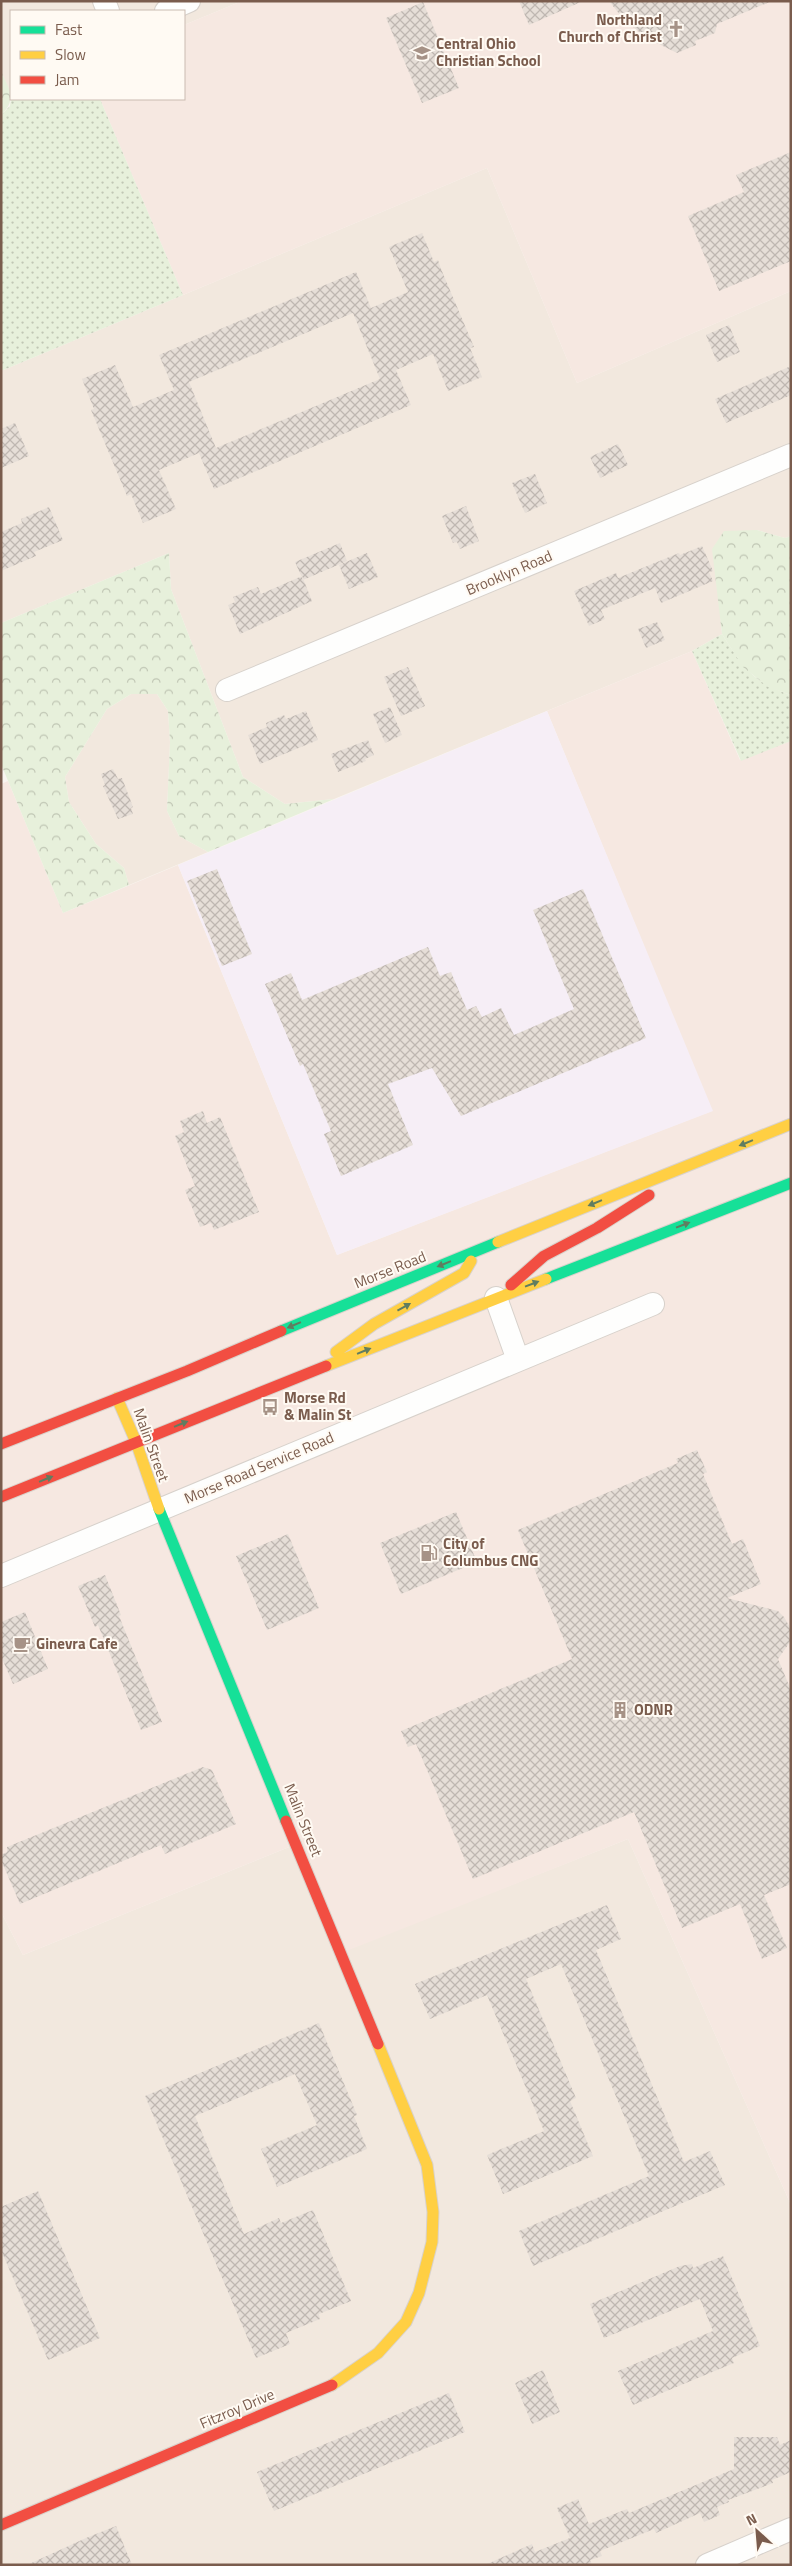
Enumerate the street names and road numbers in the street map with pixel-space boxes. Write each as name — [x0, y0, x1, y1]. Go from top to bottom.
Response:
street label: Brooklyn Road — [462, 544, 556, 601]
street label: Morse Road — [350, 1245, 429, 1294]
street label: Malin Street — [128, 1405, 176, 1486]
street label: Morse Road Service Road — [180, 1426, 337, 1509]
street label: Malin Street — [278, 1780, 329, 1860]
street label: Fitzroy Drive — [196, 2382, 278, 2435]

